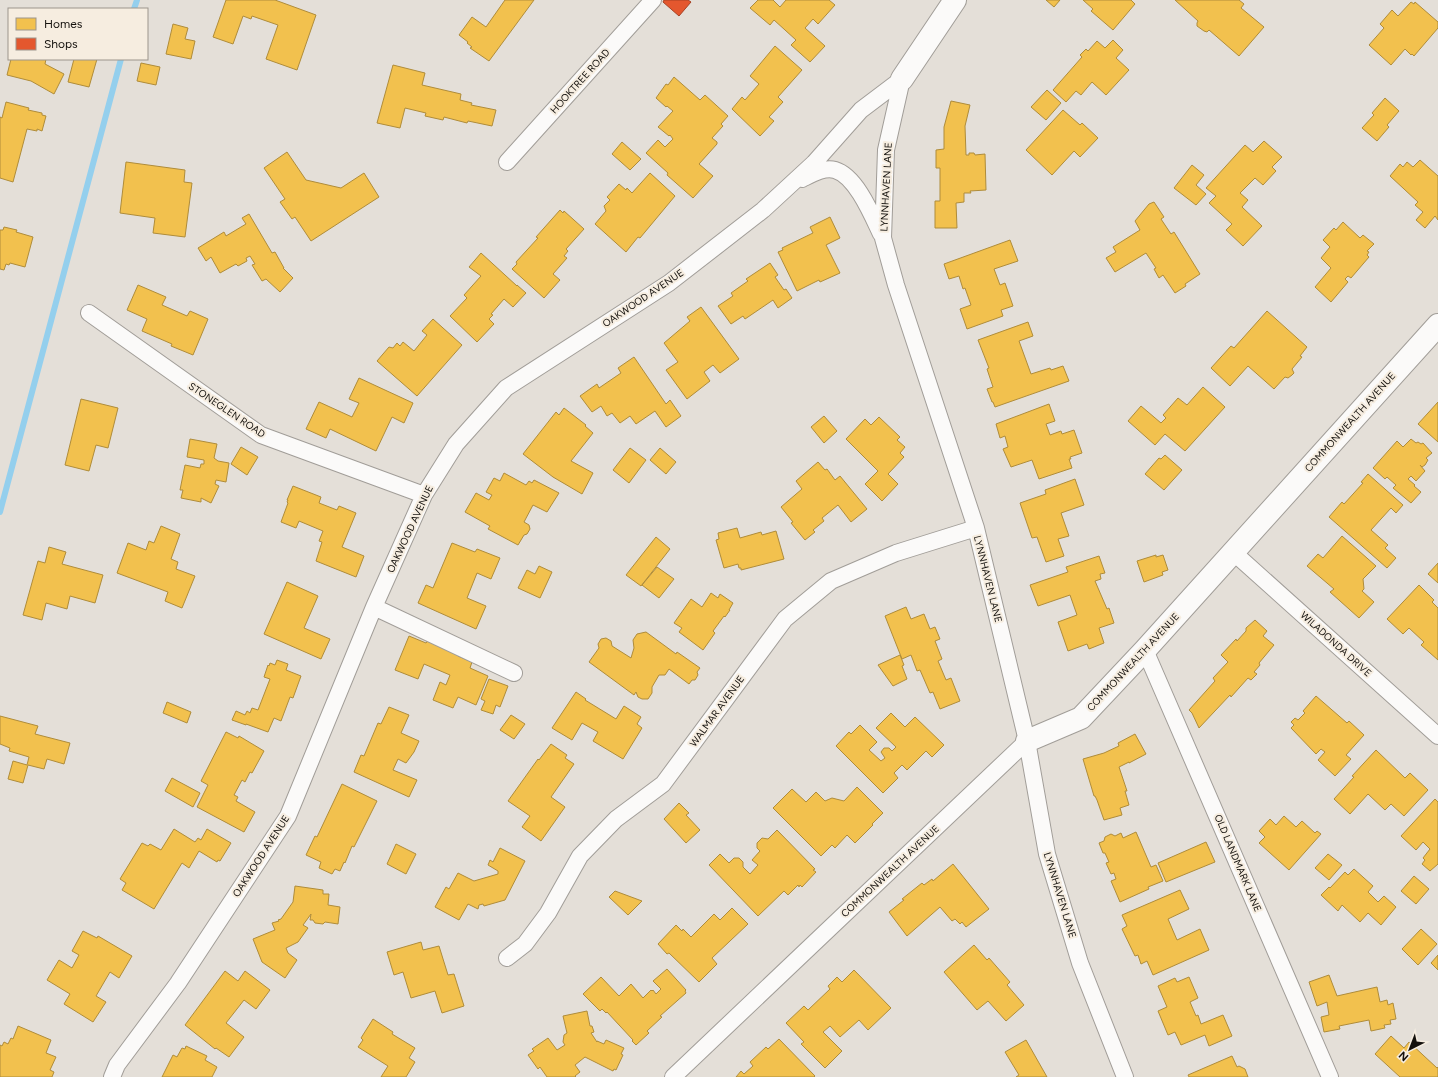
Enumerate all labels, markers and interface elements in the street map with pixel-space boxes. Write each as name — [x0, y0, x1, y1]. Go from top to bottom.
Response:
legend — [8, 8, 148, 60]
text: Homes — [44, 17, 83, 31]
text: Shops — [44, 37, 78, 51]
street label: HOOKTREE ROAD — [547, 46, 613, 116]
street label: LYNNHAVEN LANE — [877, 142, 895, 232]
street label: OAKWOOD AVENUE — [600, 266, 686, 330]
street label: COMMONWEALTH AVENUE — [1302, 369, 1398, 474]
street label: STONEGLEN ROAD — [186, 380, 268, 441]
street label: OAKWOOD AVENUE — [384, 483, 436, 575]
street label: LYNNHAVEN LANE — [971, 534, 1005, 624]
street label: WILADONDA DRIVE — [1298, 609, 1374, 679]
street label: COMMONWEALTH AVENUE — [1084, 610, 1182, 714]
street label: WALMAR AVENUE — [687, 673, 747, 749]
street label: OLD LANDMARK LANE — [1212, 812, 1264, 914]
street label: OAKWOOD AVENUE — [230, 813, 292, 899]
street label: COMMONWEALTH AVENUE — [838, 822, 942, 920]
street label: LYNNHAVEN LANE — [1041, 850, 1079, 940]
north arrow — [1390, 1029, 1430, 1069]
text: N — [1396, 1048, 1411, 1064]

